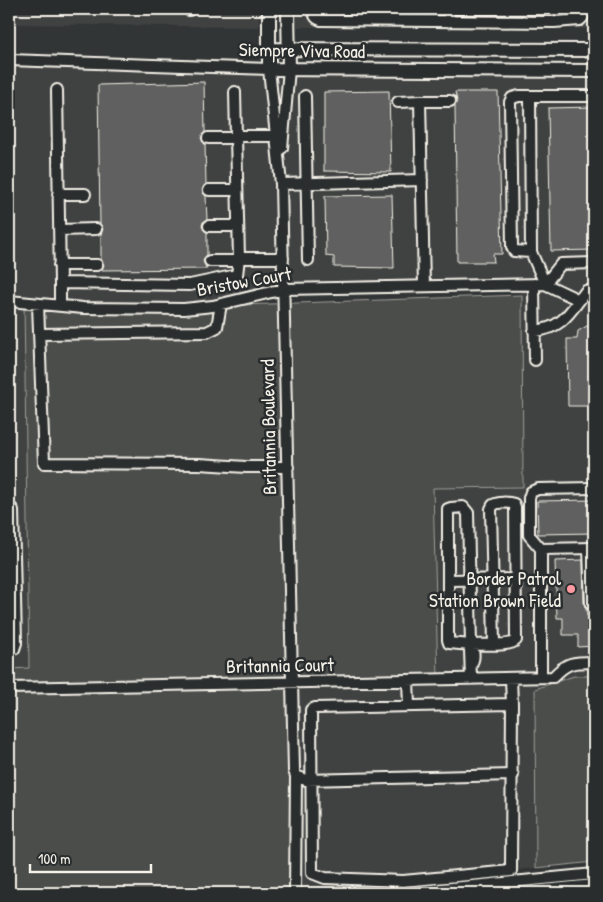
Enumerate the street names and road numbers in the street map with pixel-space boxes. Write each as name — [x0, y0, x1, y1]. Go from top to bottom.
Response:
street label: Siempre Viva Road — [239, 36, 366, 64]
street label: Bristow Court — [195, 260, 294, 302]
street label: Britannia Boulevard — [254, 358, 282, 495]
street label: Britannia Court — [226, 651, 335, 679]

